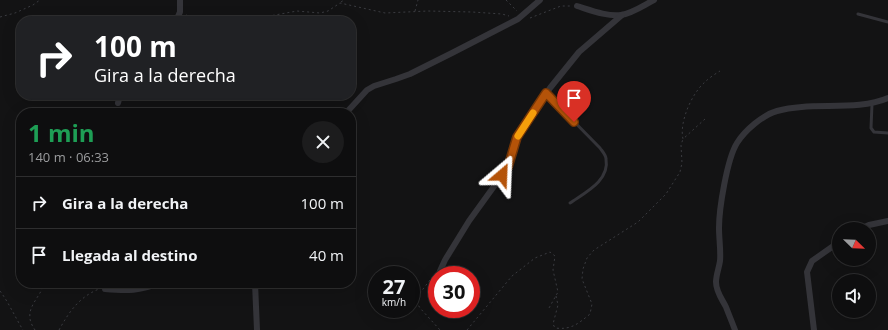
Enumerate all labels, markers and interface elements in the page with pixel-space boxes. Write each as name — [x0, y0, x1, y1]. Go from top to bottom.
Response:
text: 100 m — [94, 27, 177, 65]
icon: right — [28, 32, 80, 84]
text: Gira a la derecha — [94, 63, 236, 87]
pin — [557, 81, 591, 122]
icon: arrive — [563, 87, 585, 109]
text: 1 min — [28, 116, 95, 149]
button: close — [302, 121, 344, 163]
text: 140 m · 06:33 — [28, 148, 109, 166]
position arrow — [481, 154, 523, 196]
icon: right — [28, 192, 50, 214]
text: Gira a la derecha — [62, 193, 188, 213]
text: 100 m — [300, 193, 344, 213]
north arrow — [832, 222, 876, 266]
map controls — [832, 222, 876, 318]
icon: arrive — [28, 244, 50, 266]
text: Llegada al destino — [62, 245, 197, 265]
text: 40 m — [309, 245, 344, 265]
speed limit sign: 30 — [428, 266, 480, 318]
text: 27 — [383, 273, 405, 300]
button: sound — [832, 274, 876, 318]
text: km/h — [382, 295, 406, 309]

